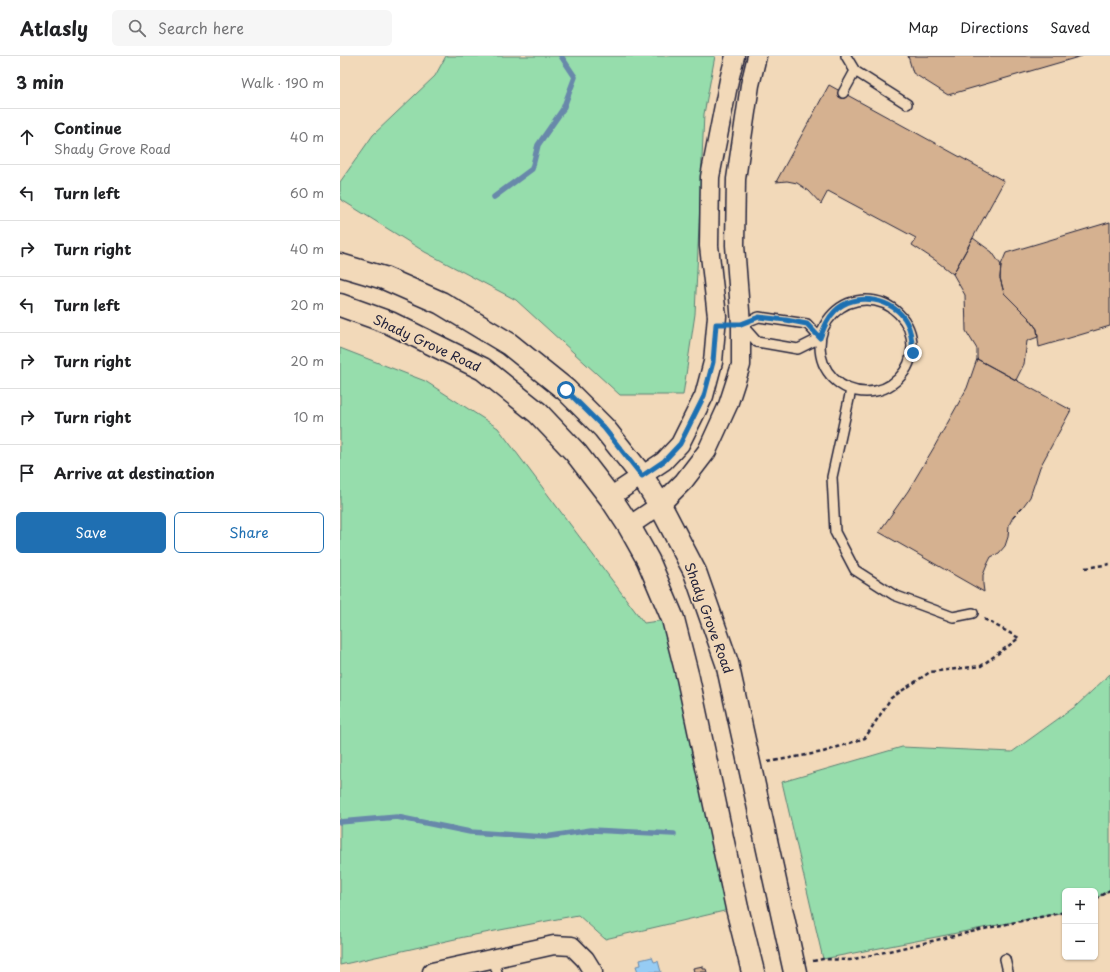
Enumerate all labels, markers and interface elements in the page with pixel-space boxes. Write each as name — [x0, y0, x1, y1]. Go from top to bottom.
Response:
search box — [112, 10, 392, 46]
text: Atlasly — [20, 14, 88, 42]
text: Search here — [158, 16, 244, 39]
icon: search — [126, 17, 148, 39]
text: Map — [908, 17, 938, 38]
text: Directions — [960, 17, 1028, 38]
text: Saved — [1050, 17, 1090, 38]
text: 3 min — [16, 69, 64, 95]
text: Walk · 190 m — [241, 73, 324, 92]
text: Continue — [54, 116, 122, 139]
icon: ahead — [16, 126, 38, 148]
text: 40 m — [290, 127, 324, 146]
text: Shady Grove Road — [54, 139, 171, 158]
text: Turn left — [54, 181, 120, 204]
icon: left — [16, 182, 38, 204]
text: 60 m — [290, 183, 324, 202]
text: Turn right — [54, 237, 131, 260]
icon: right — [16, 238, 38, 260]
text: 40 m — [290, 239, 324, 258]
text: Turn left — [54, 293, 120, 316]
icon: left — [16, 294, 38, 316]
text: 20 m — [290, 295, 324, 314]
street label: Shady Grove Road — [370, 309, 484, 376]
route end — [904, 344, 922, 362]
text: Turn right — [54, 349, 131, 372]
icon: right — [16, 350, 38, 372]
text: 20 m — [290, 351, 324, 370]
route start — [557, 381, 575, 399]
text: Turn right — [54, 405, 131, 428]
icon: right — [16, 406, 38, 428]
text: 10 m — [294, 407, 324, 426]
text: Arrive at destination — [54, 461, 215, 484]
icon: arrive — [16, 462, 38, 484]
button: Save — [16, 512, 166, 553]
button: Share — [174, 512, 324, 553]
street label: Shady Grove Road — [681, 560, 738, 676]
map controls — [1062, 888, 1098, 960]
button: + — [1062, 888, 1098, 924]
button: − — [1062, 924, 1098, 960]

